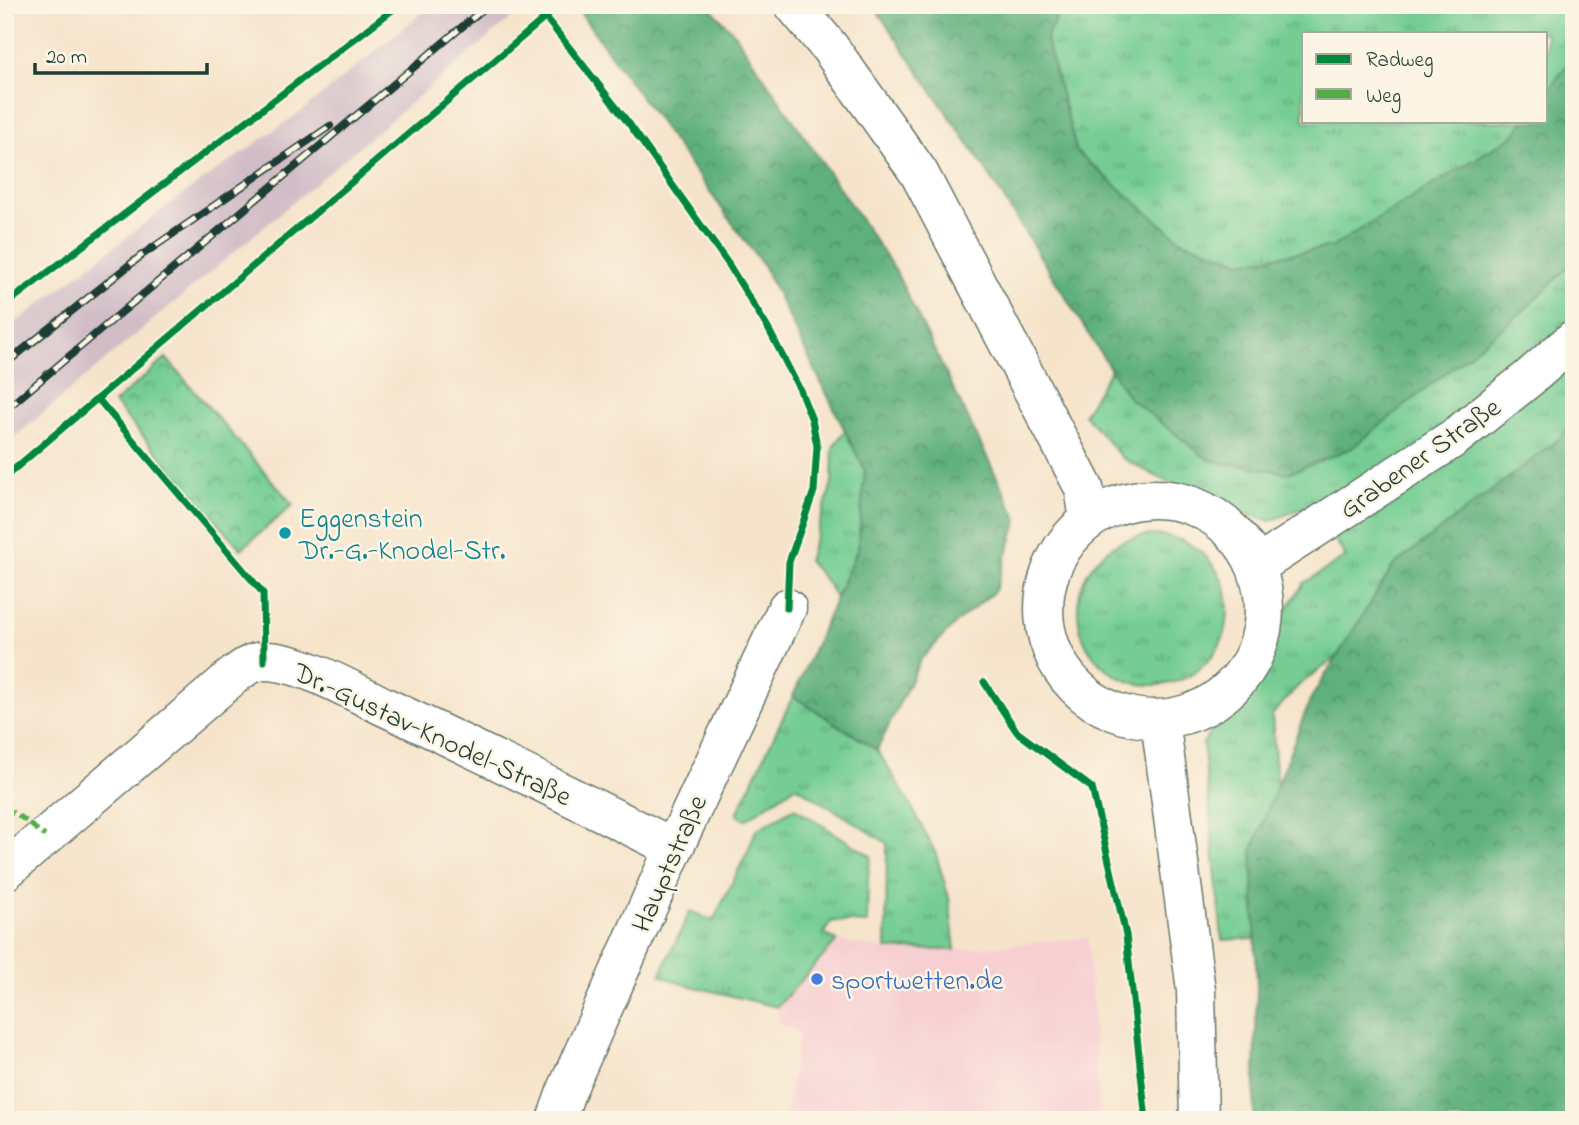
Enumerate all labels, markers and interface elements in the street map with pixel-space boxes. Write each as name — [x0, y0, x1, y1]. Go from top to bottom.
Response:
scale bar — [35, 32, 206, 76]
legend — [1302, 32, 1548, 122]
text: 20 m — [46, 43, 87, 73]
text: Radweg — [1366, 46, 1433, 78]
text: Weg — [1366, 82, 1401, 114]
street label: Grabener Straße — [1332, 389, 1511, 531]
place label: Eggenstein Dr.-G.-Knodel-Str. — [298, 500, 505, 573]
marker: Eggenstein Dr.-G.-Knodel-Str. — [277, 525, 293, 541]
street label: Dr.-Gustav-Knodel-Straße — [285, 653, 578, 819]
street label: Hauptstraße — [623, 789, 720, 940]
place label: sportwetten.de — [831, 962, 1004, 1003]
marker: sportwetten.de — [809, 971, 825, 987]

